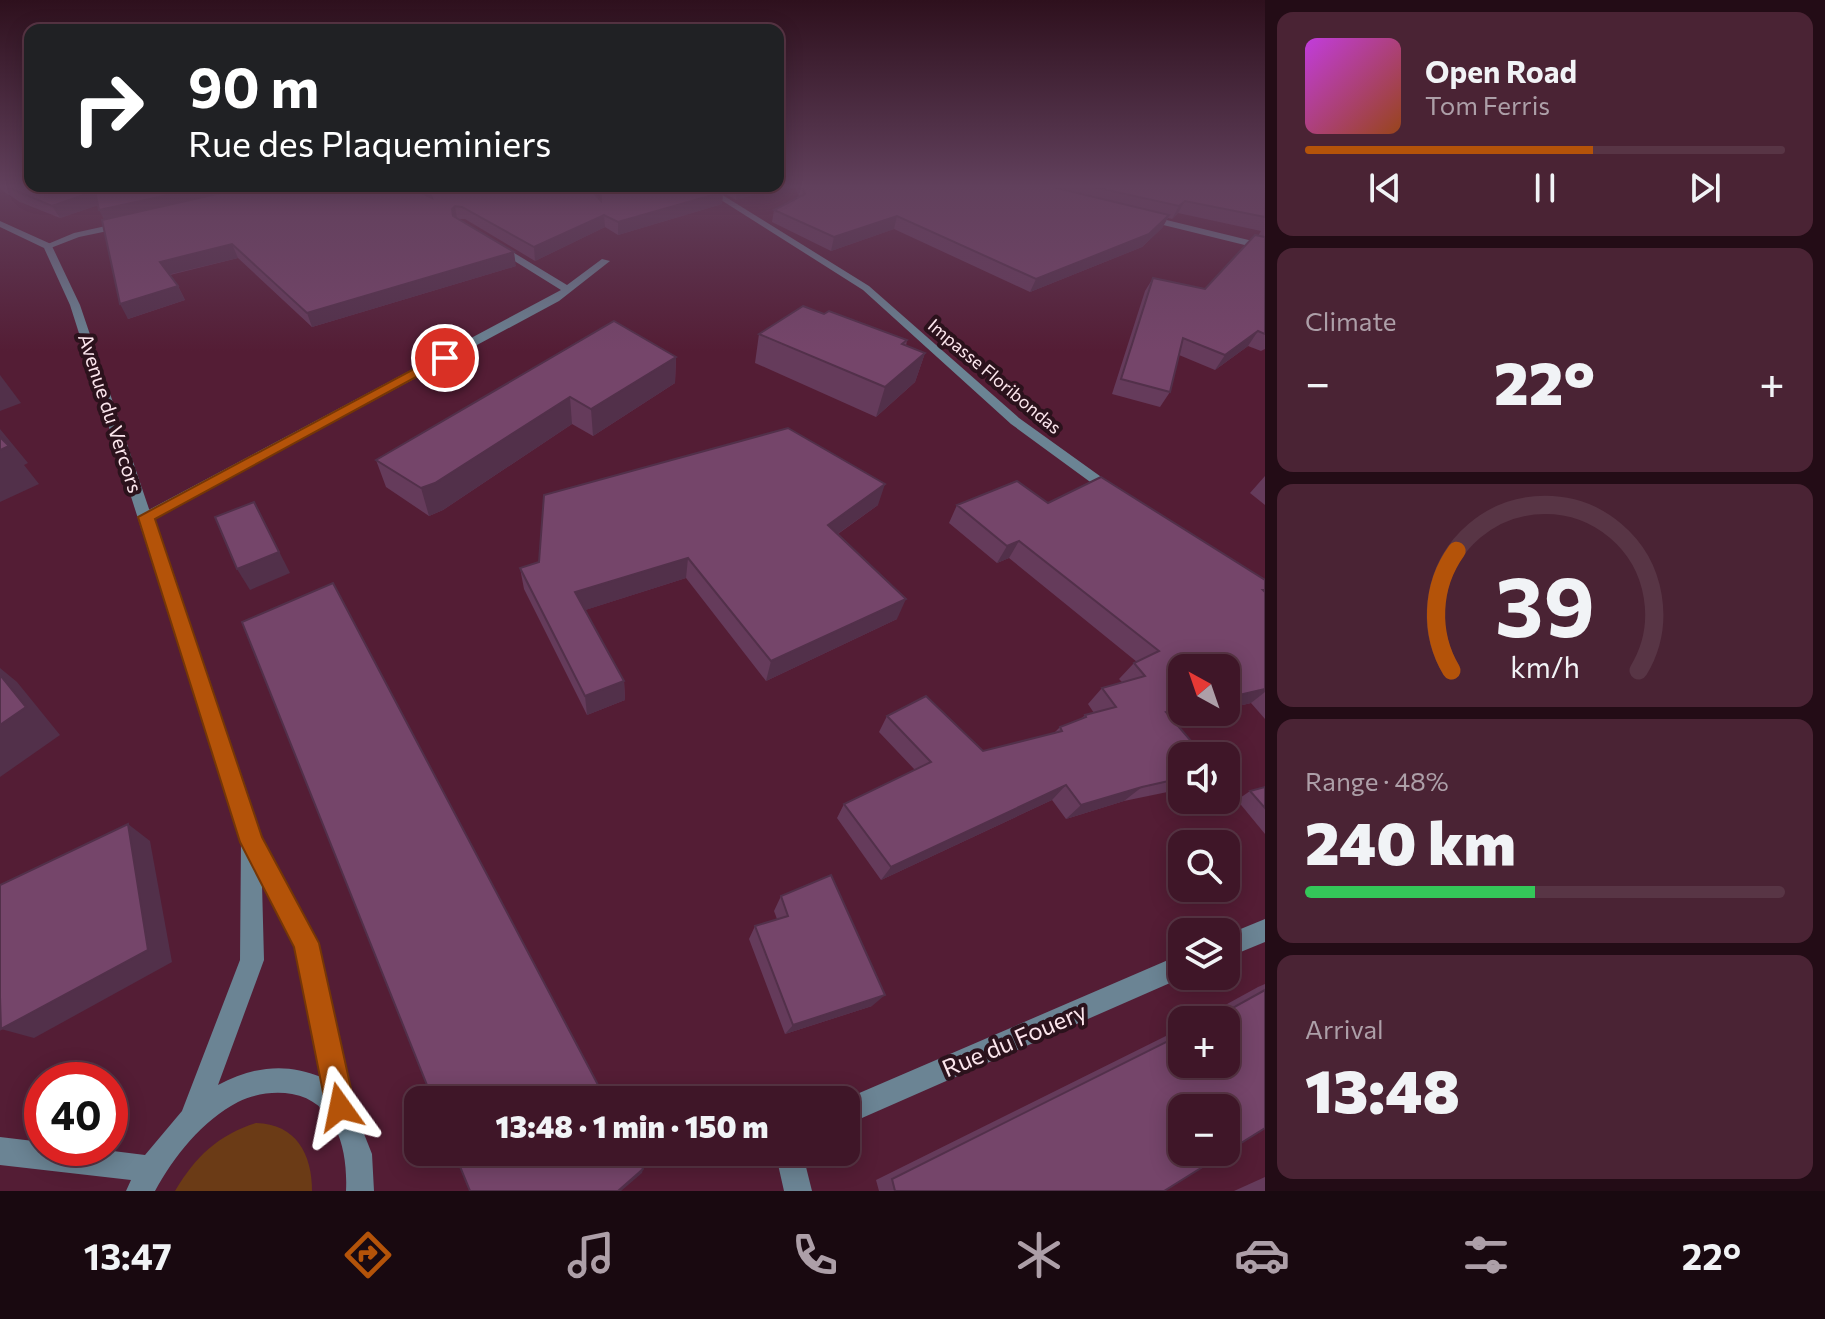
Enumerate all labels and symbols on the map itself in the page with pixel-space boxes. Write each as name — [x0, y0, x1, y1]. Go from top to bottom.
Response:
street label: Impasse Floribondas — [924, 314, 1066, 438]
pin — [411, 324, 479, 392]
street label: Avenue du Vercors — [74, 330, 148, 496]
north arrow — [1168, 654, 1240, 726]
street label: Rue du Fouery — [937, 996, 1091, 1082]
speed limit sign: 40 — [24, 1062, 128, 1166]
position arrow — [298, 1065, 382, 1149]

